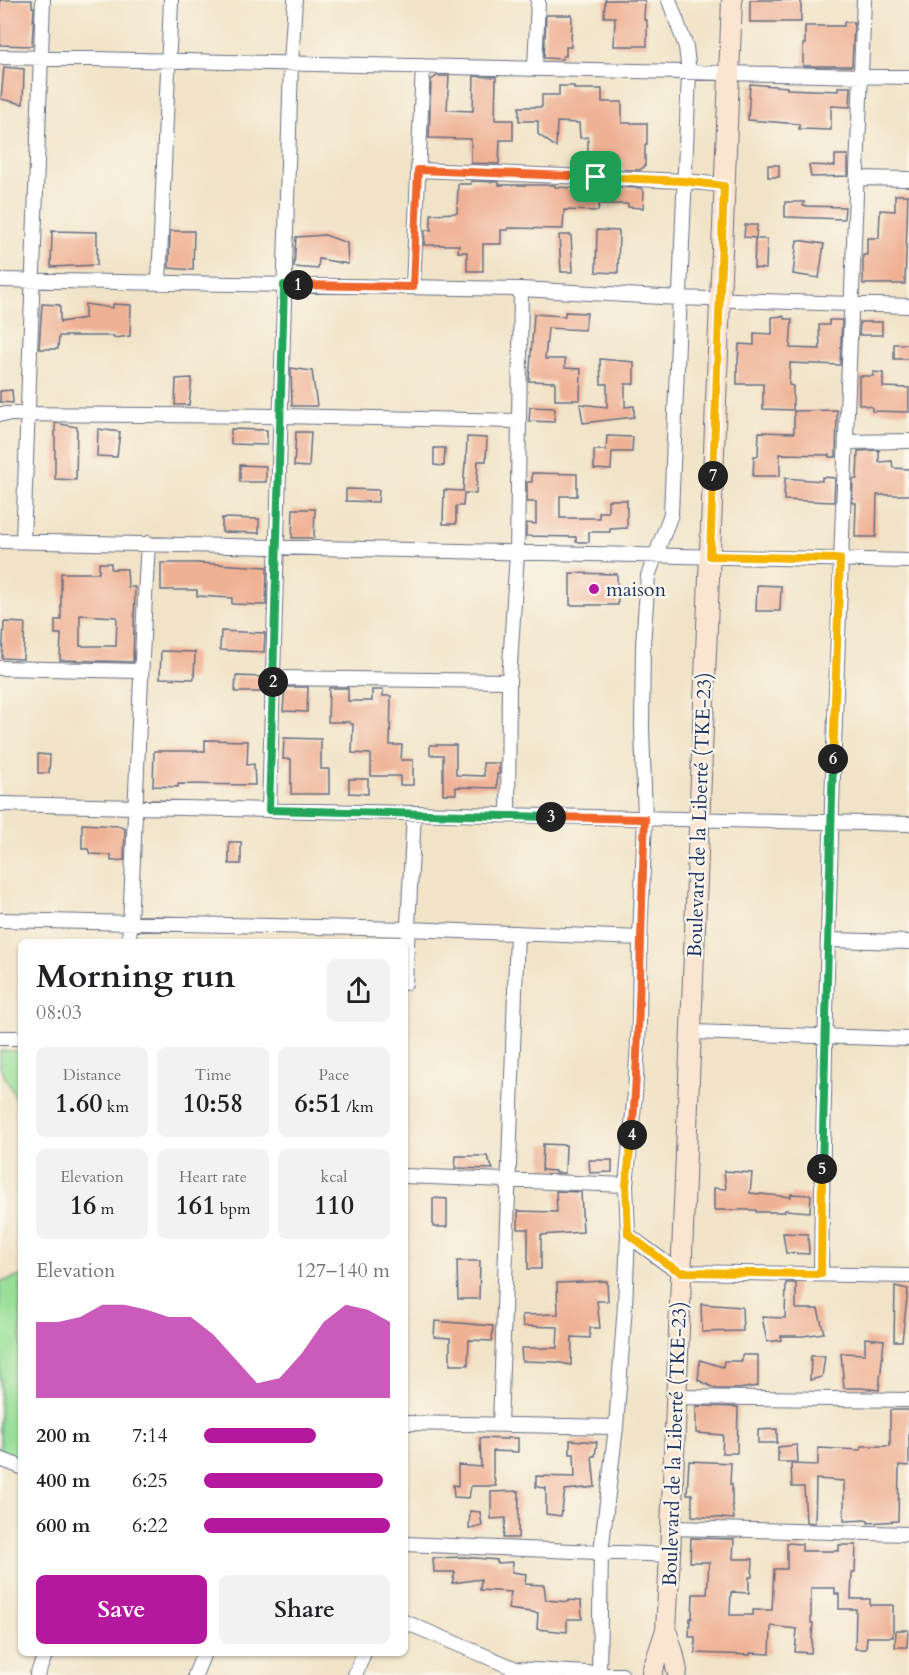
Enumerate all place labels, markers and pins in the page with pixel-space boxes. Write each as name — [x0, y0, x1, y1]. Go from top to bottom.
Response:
pin — [570, 151, 621, 202]
pin: 1 — [283, 270, 313, 300]
pin: 7 — [698, 461, 728, 491]
place label: maison — [606, 576, 667, 603]
marker: maison — [587, 582, 601, 596]
pin: 2 — [258, 667, 288, 697]
pin: 6 — [818, 744, 848, 774]
pin: 3 — [536, 802, 566, 832]
pin: 4 — [617, 1120, 647, 1150]
pin: 5 — [807, 1154, 837, 1184]

